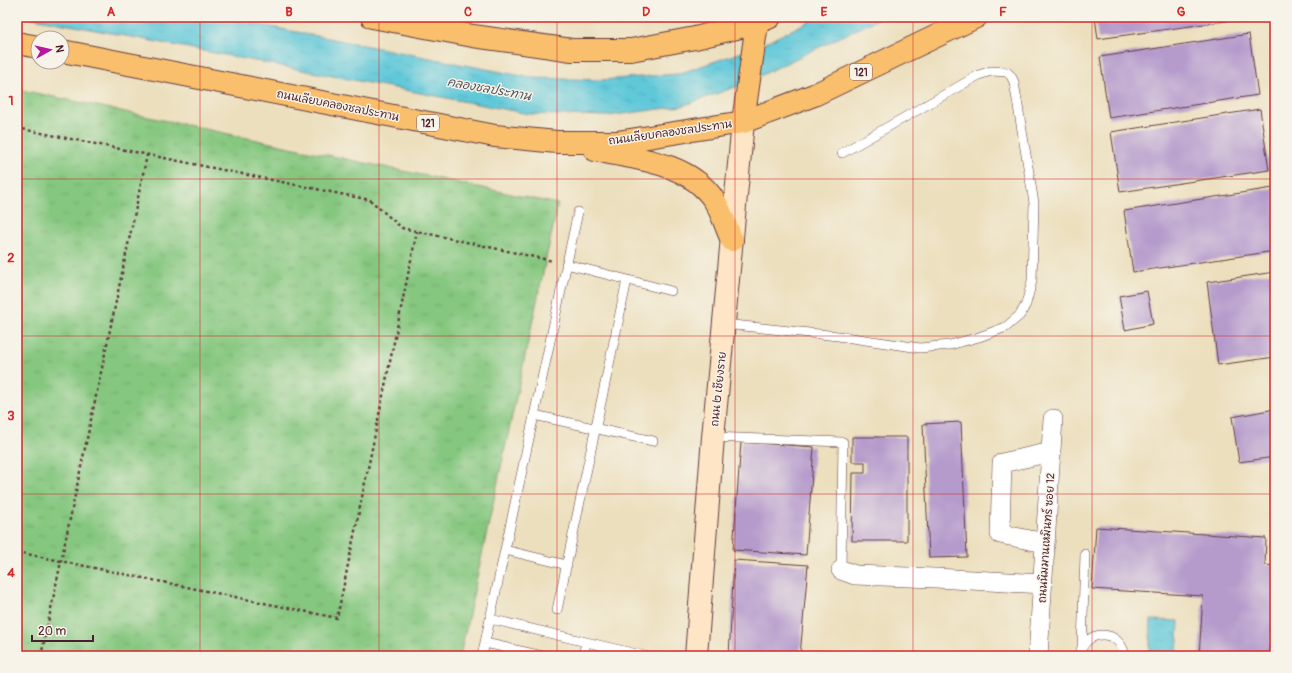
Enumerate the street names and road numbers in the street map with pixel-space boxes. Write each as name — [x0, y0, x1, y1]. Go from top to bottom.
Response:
road number: 121 — [850, 64, 872, 80]
street label: ถนนเลียบคลองชลประทาน — [276, 86, 400, 124]
road number: 121 — [417, 115, 439, 131]
street label: ถนนเลียบคลองชลประทาน — [608, 116, 732, 148]
street label: ถนน ๒ เชียงราย — [707, 351, 729, 427]
street label: ถนนนิมมานเหมินทร์ ซอย 12 — [1033, 472, 1058, 604]

